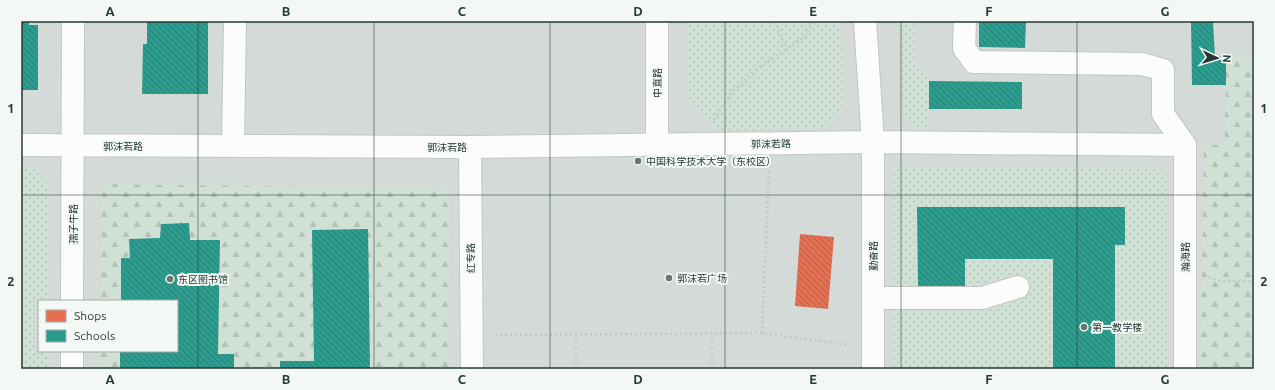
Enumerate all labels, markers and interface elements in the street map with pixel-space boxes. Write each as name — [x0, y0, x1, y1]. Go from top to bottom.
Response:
text: A — [105, 4, 115, 18]
text: B — [282, 4, 291, 18]
text: C — [458, 4, 467, 18]
text: D — [633, 4, 643, 18]
text: E — [809, 4, 817, 18]
text: F — [985, 4, 993, 18]
text: G — [1161, 4, 1170, 18]
north arrow — [1197, 38, 1237, 78]
text: N — [1221, 54, 1233, 63]
street label: 中直路 — [652, 68, 663, 98]
text: 1 — [7, 101, 15, 115]
text: 1 — [1260, 101, 1268, 115]
street label: 郭沫若路 — [751, 138, 791, 150]
street label: 郭沫若路 — [103, 141, 143, 152]
street label: 郭沫若路 — [427, 142, 467, 153]
marker: 中国科学技术大学（东校区） — [633, 156, 643, 166]
place label: 中国科学技术大学（东校区） — [646, 156, 776, 167]
street label: 孺子牛路 — [68, 204, 79, 244]
street label: 勤奋路 — [868, 241, 879, 271]
street label: 瀚海路 — [1180, 242, 1191, 272]
street label: 红专路 — [465, 243, 477, 273]
marker: 郭沫若广场 — [664, 273, 674, 283]
place label: 郭沫若广场 — [677, 273, 727, 284]
text: 2 — [7, 274, 15, 288]
marker: 东区图书馆 — [165, 274, 175, 284]
place label: 东区图书馆 — [178, 274, 228, 285]
text: 2 — [1260, 274, 1268, 288]
legend — [38, 300, 178, 352]
text: Shops — [74, 309, 106, 322]
marker: 第一教学楼 — [1079, 322, 1089, 332]
place label: 第一教学楼 — [1092, 322, 1142, 333]
text: Schools — [74, 329, 115, 342]
text: A — [105, 372, 115, 386]
text: B — [282, 372, 291, 386]
text: C — [458, 372, 467, 386]
text: D — [633, 372, 643, 386]
text: E — [809, 372, 817, 386]
text: F — [985, 372, 993, 386]
text: G — [1161, 372, 1170, 386]

